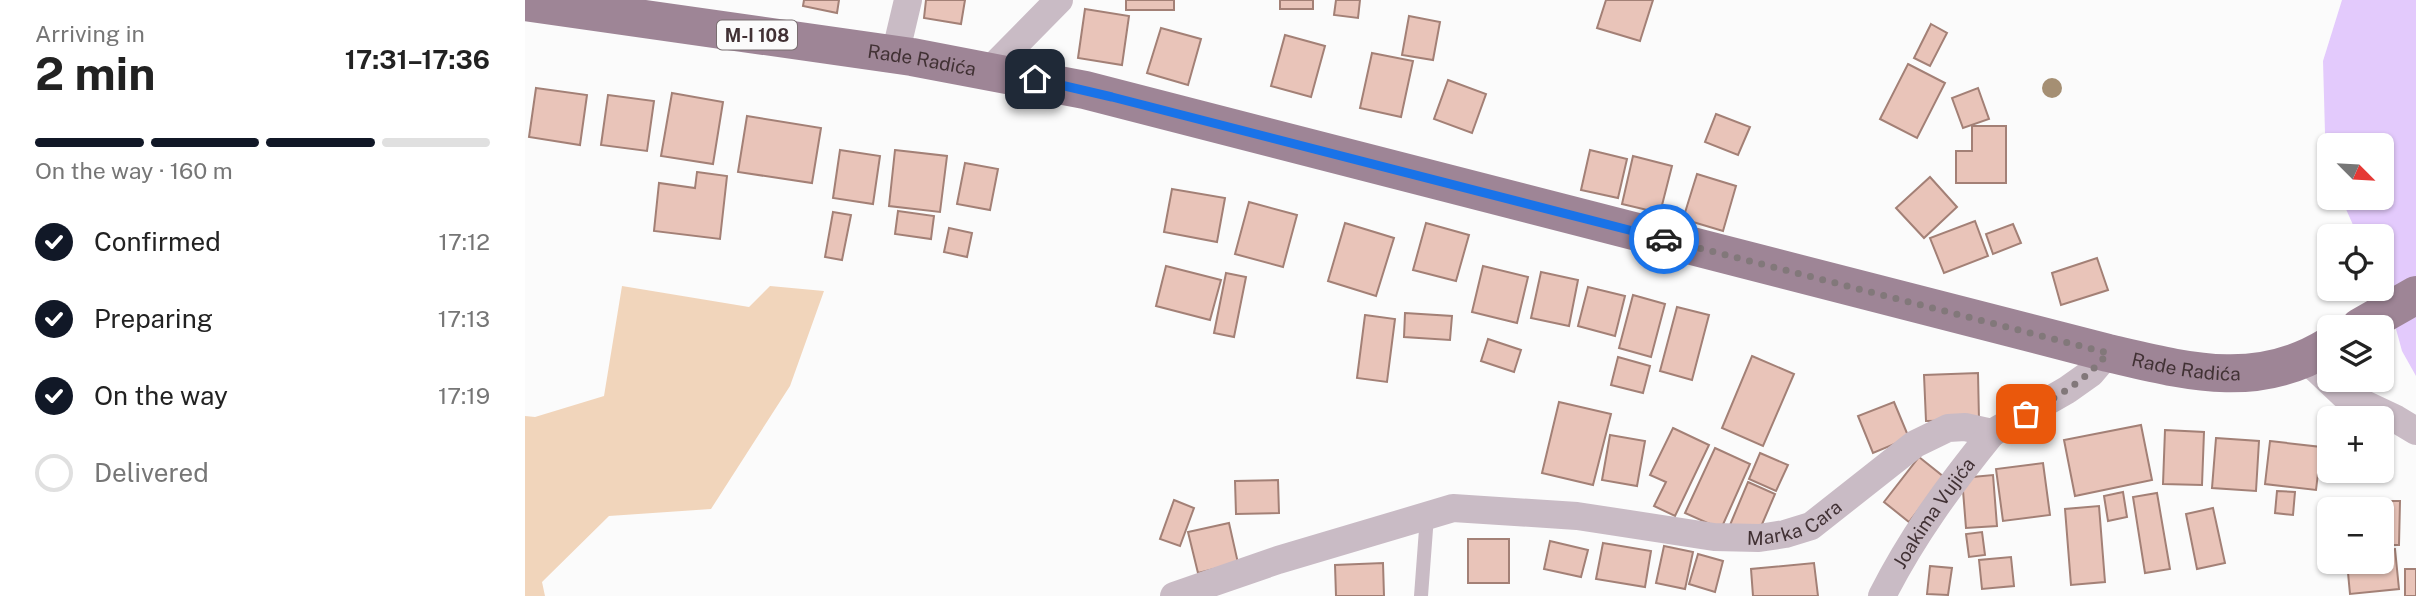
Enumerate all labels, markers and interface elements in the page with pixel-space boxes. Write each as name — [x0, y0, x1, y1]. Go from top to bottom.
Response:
text: Arriving in — [35, 20, 145, 47]
road number: M-I 108 — [717, 20, 797, 50]
street label: Rade Radića — [866, 40, 978, 80]
text: 17:31–17:36 — [345, 44, 490, 75]
text: 2 min — [35, 46, 155, 100]
pin — [1005, 49, 1065, 109]
icon: home — [1016, 60, 1054, 98]
north arrow — [2317, 133, 2394, 210]
map controls — [2317, 133, 2394, 574]
text: On the way · 160 m — [35, 157, 233, 184]
courier — [1629, 204, 1699, 274]
icon: car — [1645, 220, 1683, 258]
icon: check — [35, 223, 73, 261]
button: locate — [2317, 224, 2394, 301]
text: Confirmed — [94, 226, 221, 257]
text: 17:12 — [439, 228, 490, 255]
icon: check — [35, 300, 73, 338]
text: Preparing — [94, 303, 213, 334]
text: 17:13 — [438, 305, 490, 332]
button: layers — [2317, 315, 2394, 392]
street label: Rade Radića — [2130, 348, 2241, 384]
icon: check — [35, 377, 73, 415]
text: On the way — [94, 380, 228, 411]
text: 17:19 — [438, 382, 490, 409]
pin — [1996, 384, 2056, 444]
icon: bag — [2007, 395, 2045, 433]
button: + — [2317, 406, 2394, 483]
street label: Joakima Vujića — [1888, 453, 1979, 572]
text: Delivered — [94, 457, 209, 488]
street label: Marka Cara — [1747, 495, 1846, 549]
button: − — [2317, 497, 2394, 574]

